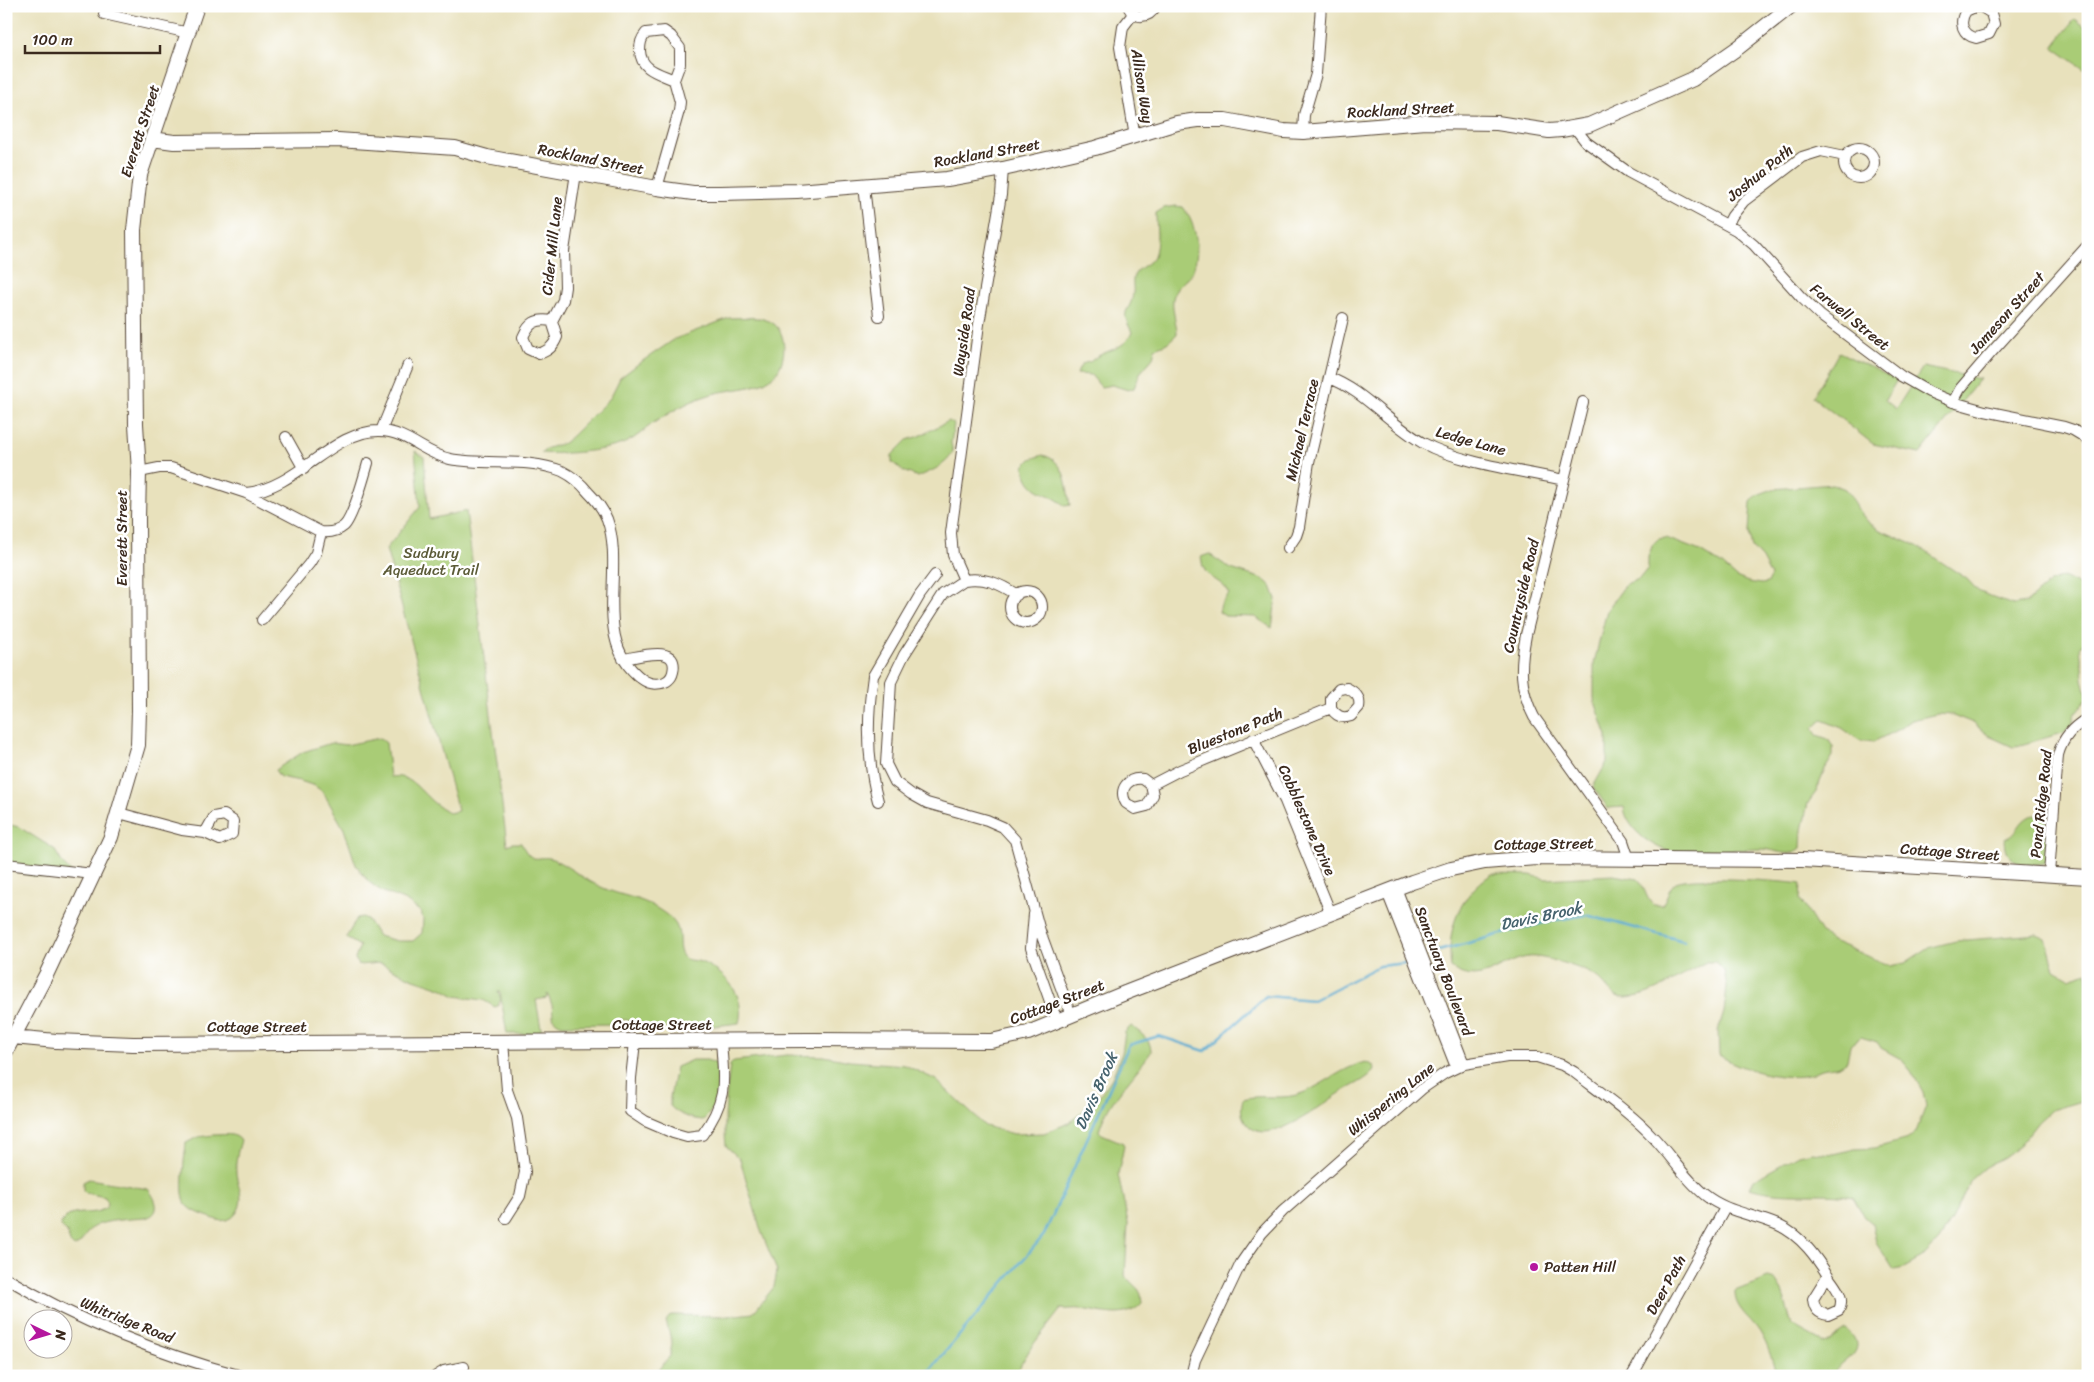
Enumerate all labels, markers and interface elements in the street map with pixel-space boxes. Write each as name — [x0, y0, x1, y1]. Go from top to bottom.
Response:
scale bar — [25, 22, 160, 54]
text: 100 m — [32, 27, 73, 53]
street label: Allison Way — [1123, 46, 1161, 125]
street label: Everett Street — [113, 81, 167, 181]
street label: Rockland Street — [1347, 94, 1456, 126]
street label: Rockland Street — [932, 131, 1043, 175]
street label: Rockland Street — [536, 136, 647, 182]
street label: Joshua Path — [1720, 138, 1799, 209]
street label: Cider Mill Lane — [534, 195, 570, 297]
street label: Jameson Street — [1962, 265, 2052, 361]
street label: Farwell Street — [1804, 277, 1896, 358]
street label: Wayside Road — [945, 285, 983, 378]
street label: Michael Terrace — [1278, 376, 1326, 484]
street label: Ledge Lane — [1433, 419, 1509, 464]
street label: Everett Street — [109, 489, 135, 586]
street label: Countryside Road — [1495, 535, 1547, 656]
park label: Sudbury Aqueduct Trail — [382, 540, 480, 583]
street label: Bluestone Path — [1183, 700, 1287, 762]
street label: Pond Ridge Road — [2022, 748, 2060, 859]
street label: Cobblestone Drive — [1271, 760, 1343, 880]
street label: Cottage Street — [1494, 830, 1595, 858]
street label: Cottage Street — [1899, 836, 2001, 868]
water label: Davis Brook — [1498, 893, 1587, 939]
street label: Sanctuary Boulevard — [1407, 902, 1481, 1041]
street label: Cottage Street — [1006, 972, 1109, 1032]
street label: Cottage Street — [612, 1012, 712, 1038]
street label: Cottage Street — [207, 1014, 307, 1040]
water label: Davis Brook — [1066, 1045, 1127, 1135]
street label: Whispering Lane — [1342, 1055, 1441, 1143]
street label: Deer Path — [1639, 1250, 1693, 1320]
place label: Patten Hill — [1544, 1254, 1617, 1280]
marker: Patten Hill — [1528, 1261, 1540, 1273]
street label: Whitridge Road — [76, 1289, 179, 1351]
north arrow — [22, 1310, 72, 1360]
text: N — [48, 1328, 73, 1341]

